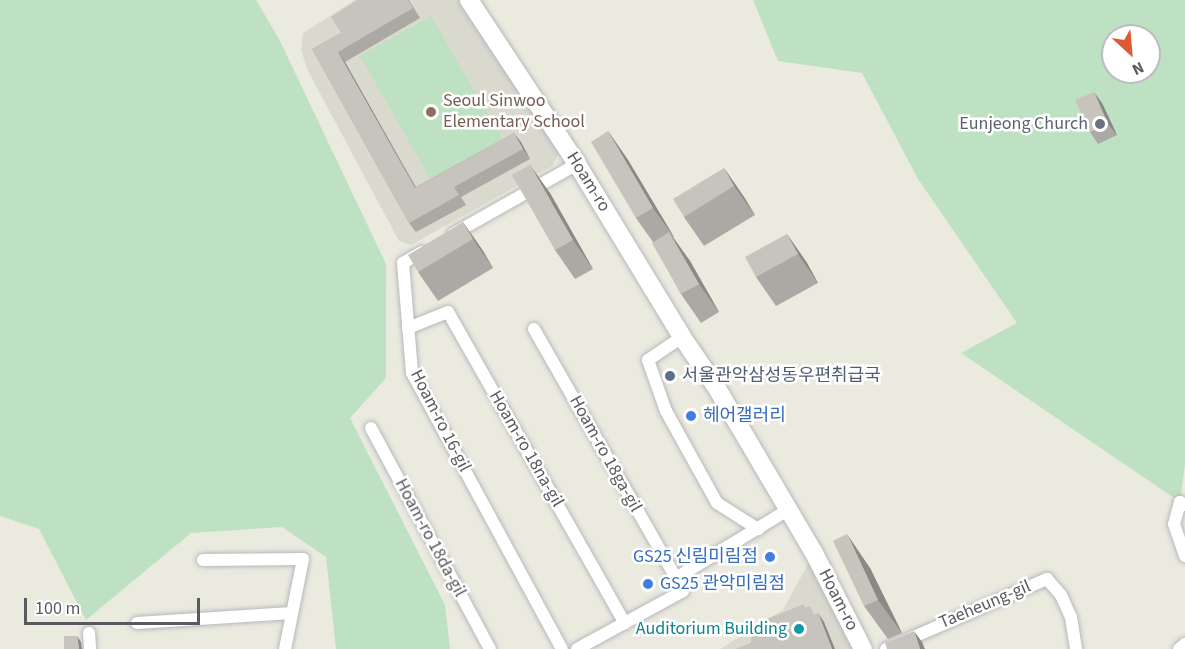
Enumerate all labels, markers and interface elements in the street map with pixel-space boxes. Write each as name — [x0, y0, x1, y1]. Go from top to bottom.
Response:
north arrow — [1101, 24, 1161, 84]
text: N — [1128, 56, 1148, 81]
place label: Seoul Sinwoo Elementary School — [443, 91, 585, 134]
marker: Seoul Sinwoo Elementary School — [424, 105, 438, 119]
place label: Eunjeong Church — [959, 113, 1088, 135]
marker: Eunjeong Church — [1093, 117, 1107, 131]
street label: Hoam-ro — [561, 148, 615, 216]
place label: 서울관악삼성동우편취급국 — [682, 365, 881, 387]
street label: Hoam-ro 16-gil — [405, 366, 475, 476]
marker: 서울관악삼성동우편취급국 — [663, 369, 677, 383]
street label: Hoam-ro 18na-gil — [484, 387, 568, 511]
street label: Hoam-ro 18ga-gil — [564, 392, 646, 516]
place label: 헤어갤러리 — [703, 405, 786, 427]
marker: 헤어갤러리 — [684, 409, 698, 423]
street label: Hoam-ro 18da-gil — [390, 475, 470, 601]
place label: GS25 신림미림점 — [633, 546, 758, 568]
marker: GS25 신림미림점 — [763, 550, 777, 564]
street label: Hoam-ro — [813, 565, 863, 635]
place label: GS25 관악미림점 — [660, 573, 785, 595]
street label: Taeheung-gil — [936, 576, 1034, 634]
marker: GS25 관악미림점 — [641, 577, 655, 591]
scale bar — [27, 586, 202, 624]
text: 100 m — [35, 596, 80, 621]
place label: Auditorium Building — [636, 618, 787, 640]
marker: Auditorium Building — [792, 622, 806, 636]

